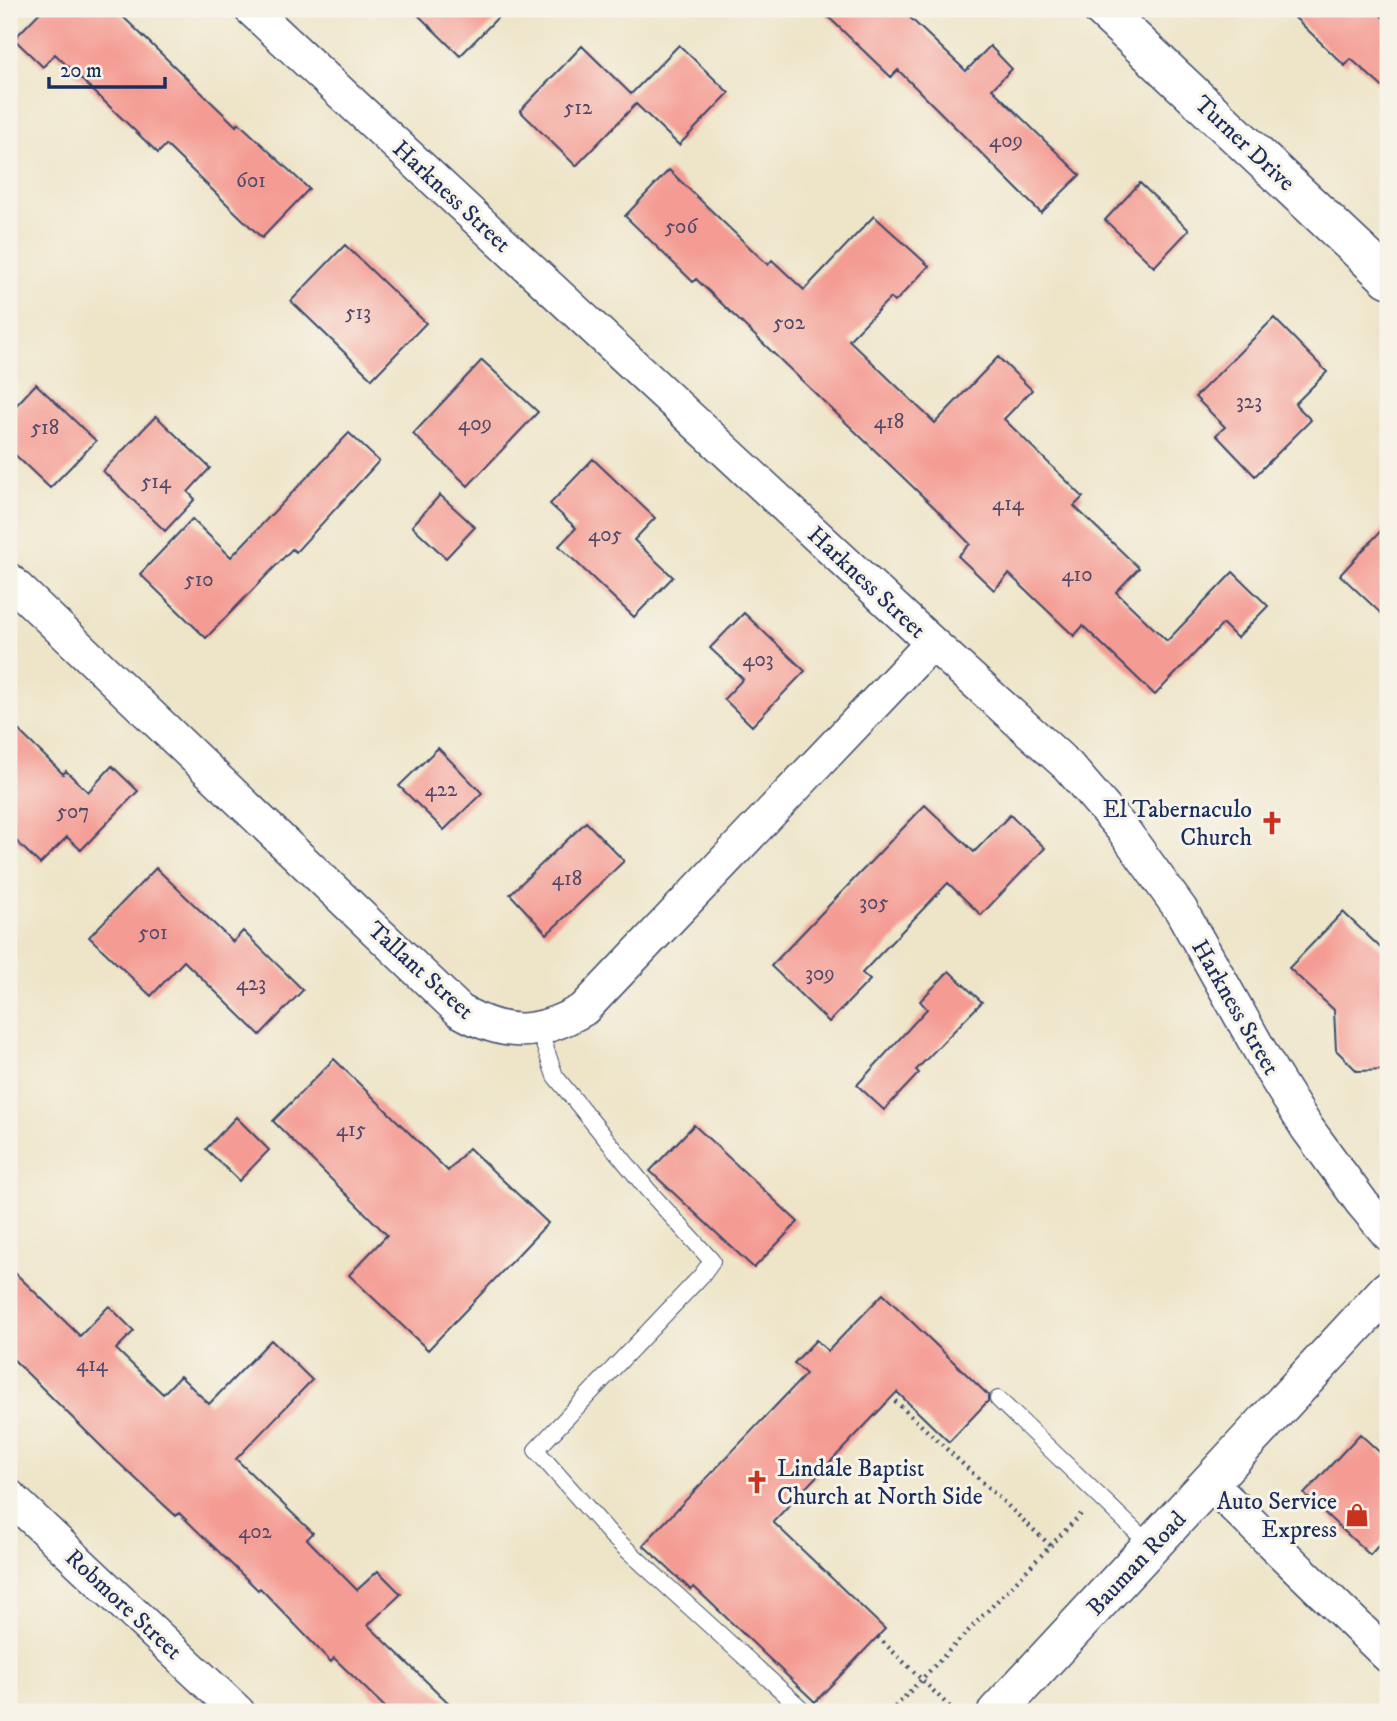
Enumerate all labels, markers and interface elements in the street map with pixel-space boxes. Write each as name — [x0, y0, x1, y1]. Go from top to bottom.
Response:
scale bar — [49, 46, 164, 90]
text: 20 m — [60, 58, 102, 84]
street label: Turner Drive — [1188, 90, 1301, 198]
house number: 512 — [564, 95, 593, 121]
house number: 409 — [989, 128, 1023, 154]
street label: Harkness Street — [386, 134, 517, 260]
house number: 601 — [236, 168, 266, 194]
house number: 506 — [665, 214, 698, 240]
house number: 513 — [345, 300, 371, 326]
house number: 502 — [773, 310, 806, 336]
house number: 323 — [1236, 389, 1262, 415]
house number: 418 — [874, 409, 904, 435]
house number: 409 — [458, 411, 492, 437]
house number: 518 — [31, 415, 59, 441]
house number: 514 — [141, 469, 172, 495]
house number: 414 — [992, 491, 1025, 517]
street label: Harkness Street — [801, 520, 932, 646]
house number: 405 — [588, 522, 622, 548]
house number: 410 — [1061, 562, 1093, 588]
house number: 510 — [184, 567, 214, 593]
house number: 403 — [742, 647, 774, 673]
house number: 422 — [425, 777, 458, 803]
place label: El Tabernaculo Church — [1103, 795, 1252, 853]
house number: 507 — [57, 799, 89, 825]
church icon: El Tabernaculo Church — [1258, 809, 1286, 837]
house number: 418 — [552, 866, 582, 892]
house number: 305 — [859, 890, 889, 916]
street label: Tallant Street — [361, 915, 480, 1027]
house number: 501 — [138, 920, 168, 946]
street label: Harkness Street — [1184, 934, 1286, 1081]
house number: 309 — [805, 961, 835, 987]
house number: 423 — [236, 971, 266, 997]
house number: 415 — [336, 1117, 366, 1143]
house number: 414 — [76, 1352, 109, 1378]
place label: Lindale Baptist Church at North Side — [777, 1454, 983, 1512]
church icon: Lindale Baptist Church at North Side — [743, 1468, 771, 1496]
place label: Auto Service Express — [1217, 1487, 1337, 1545]
shop icon: Auto Service Express — [1343, 1501, 1371, 1529]
street label: Bauman Road — [1081, 1505, 1193, 1622]
house number: 402 — [238, 1519, 273, 1545]
street label: Robmore Street — [59, 1543, 188, 1667]

